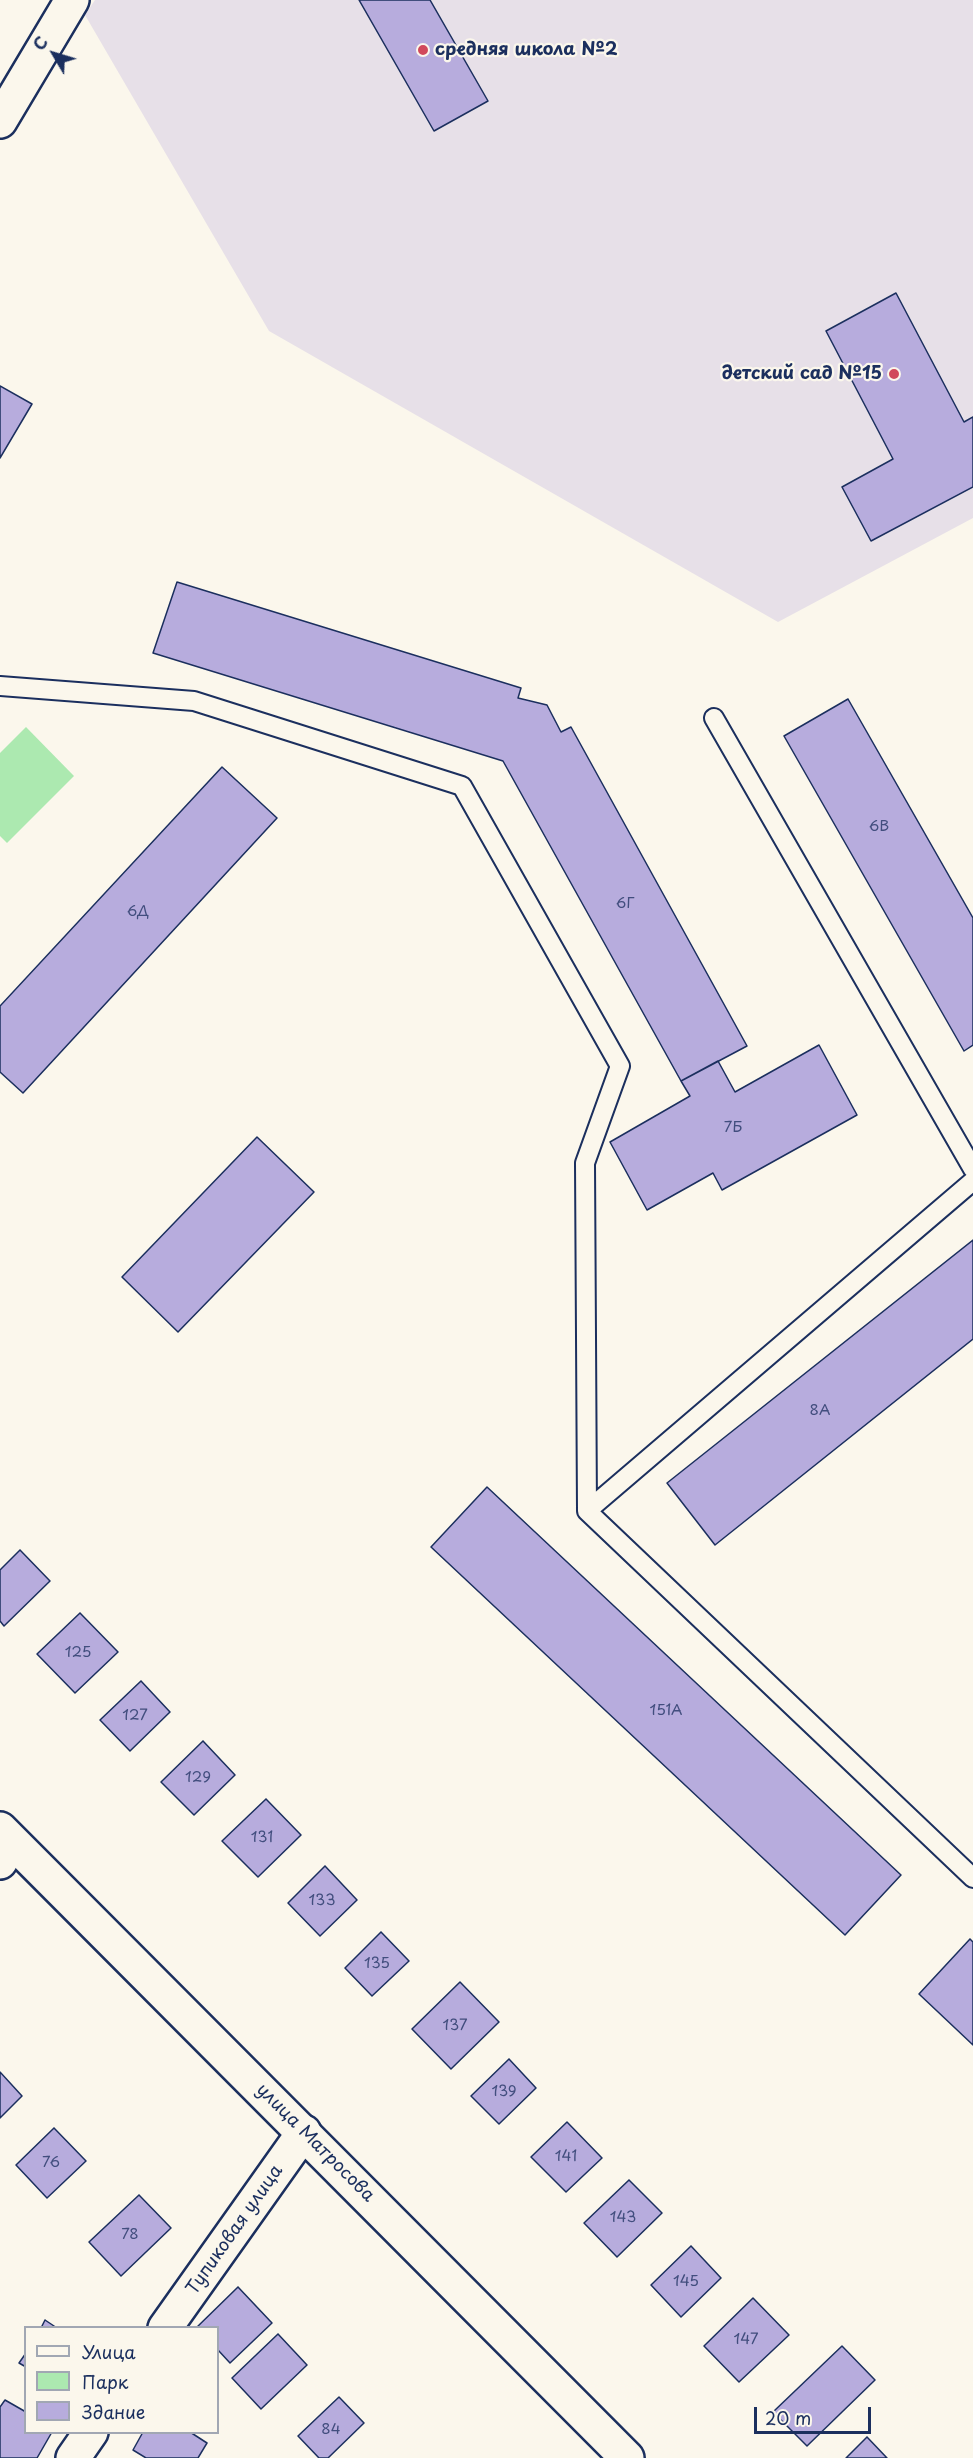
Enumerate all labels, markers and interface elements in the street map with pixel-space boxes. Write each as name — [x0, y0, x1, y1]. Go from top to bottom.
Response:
north arrow — [24, 24, 84, 84]
text: С — [27, 31, 53, 55]
place label: средняя школа №2 — [435, 39, 617, 61]
marker: средняя школа №2 — [416, 43, 430, 57]
place label: детский сад №15 — [722, 363, 882, 385]
marker: детский сад №15 — [887, 367, 901, 381]
house number: 6В — [869, 818, 889, 836]
house number: 6Г — [616, 895, 634, 913]
house number: 6Д — [127, 903, 149, 921]
house number: 7Б — [724, 1119, 742, 1137]
house number: 8А — [810, 1402, 830, 1420]
house number: 125 — [65, 1644, 91, 1662]
house number: 151А — [649, 1702, 683, 1720]
house number: 127 — [122, 1707, 148, 1725]
house number: 129 — [185, 1769, 211, 1787]
house number: 131 — [251, 1829, 273, 1847]
house number: 133 — [309, 1892, 335, 1910]
house number: 135 — [364, 1955, 390, 1973]
house number: 137 — [443, 2017, 467, 2035]
street label: улица Матросова — [251, 2079, 379, 2207]
house number: 139 — [491, 2083, 517, 2101]
house number: 141 — [555, 2148, 577, 2166]
house number: 76 — [42, 2154, 60, 2172]
street label: Тупиковая улица — [182, 2161, 288, 2299]
house number: 143 — [610, 2209, 636, 2227]
house number: 78 — [121, 2226, 139, 2244]
house number: 145 — [673, 2273, 699, 2291]
legend — [24, 2326, 219, 2434]
house number: 147 — [734, 2331, 758, 2349]
text: Улица — [82, 2338, 136, 2365]
text: Парк — [82, 2368, 128, 2395]
scale bar — [757, 2395, 874, 2433]
text: Здание — [82, 2398, 145, 2425]
text: 20 m — [765, 2404, 811, 2431]
house number: 84 — [321, 2421, 341, 2439]

